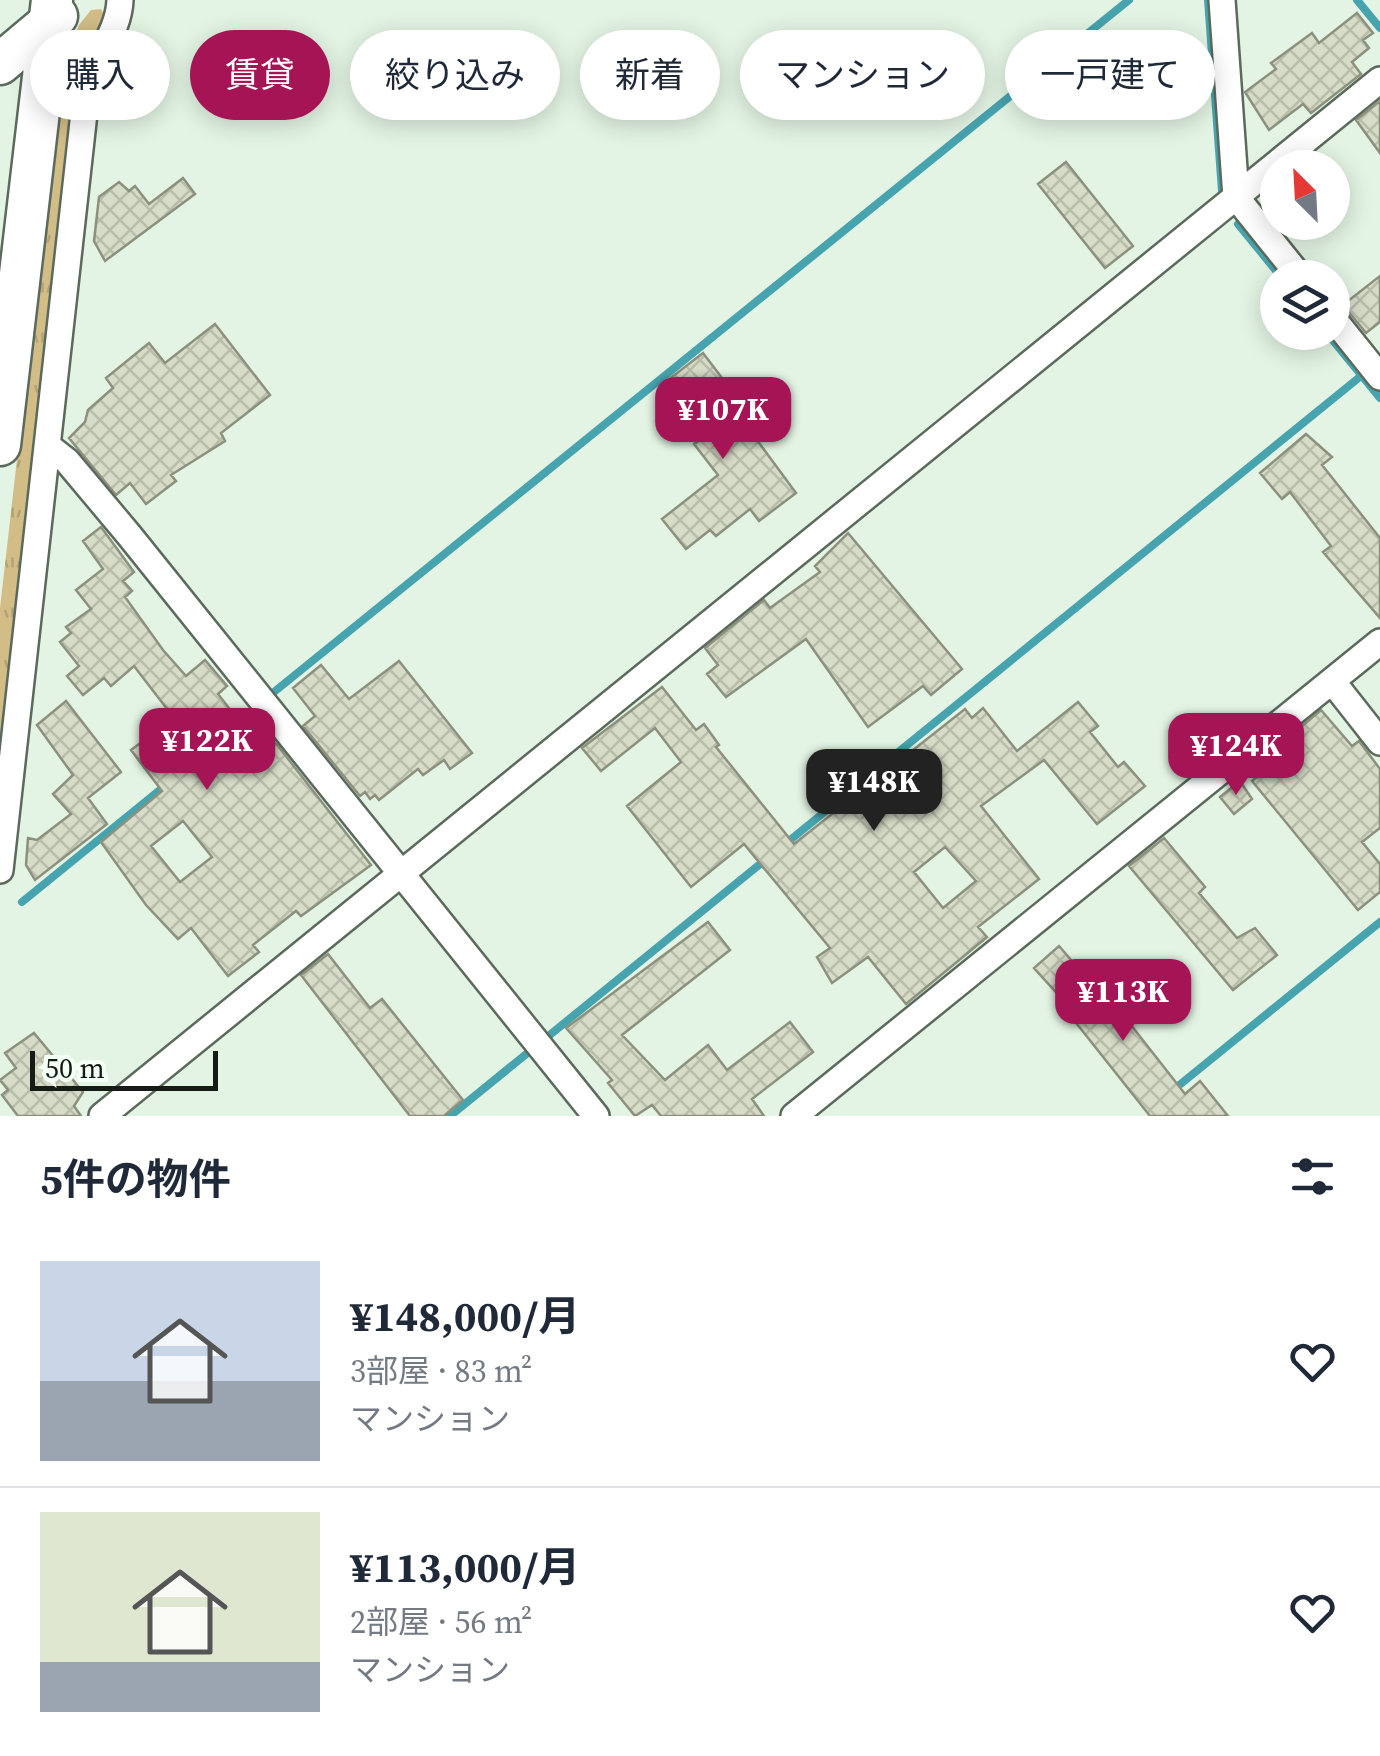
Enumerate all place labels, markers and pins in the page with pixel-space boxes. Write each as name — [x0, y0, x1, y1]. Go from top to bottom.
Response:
pin: ¥107K — [653, 377, 793, 462]
pin: ¥122K — [137, 708, 277, 793]
pin: ¥124K — [1166, 713, 1306, 798]
pin: ¥148K — [804, 749, 944, 834]
pin: ¥113K — [1053, 959, 1193, 1044]

